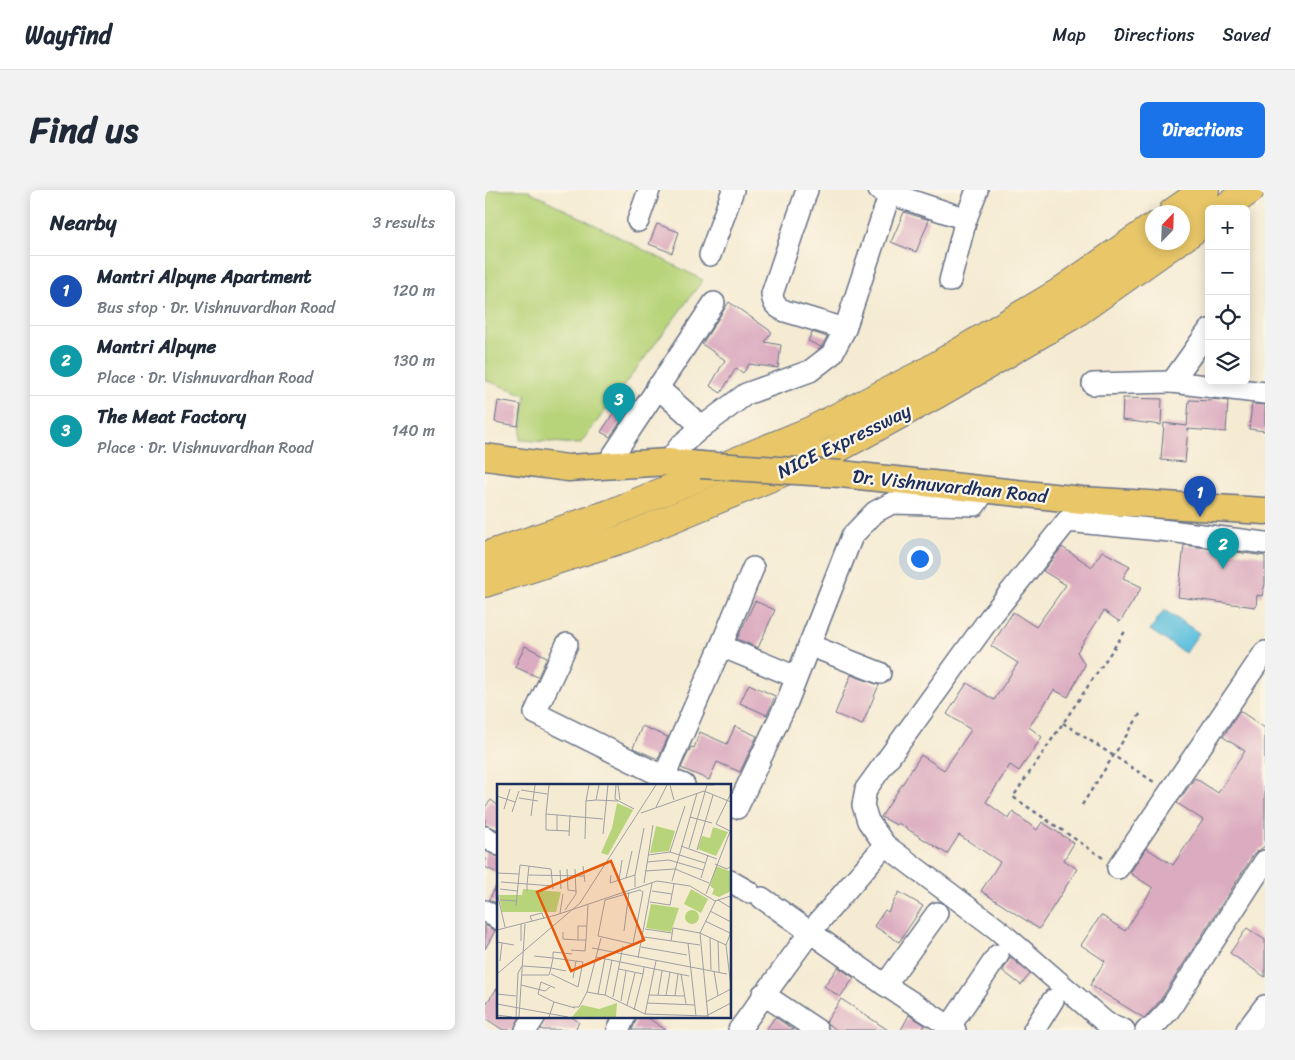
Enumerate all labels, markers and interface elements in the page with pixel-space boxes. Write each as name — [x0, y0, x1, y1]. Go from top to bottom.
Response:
text: Wayfind — [25, 14, 111, 56]
text: Map — [1053, 19, 1086, 51]
text: Directions — [1114, 19, 1195, 51]
text: Saved — [1223, 19, 1270, 51]
text: Find us — [30, 99, 138, 161]
button: Directions — [1140, 102, 1265, 158]
text: Nearby — [50, 204, 116, 242]
north arrow — [1145, 205, 1190, 250]
map controls — [1205, 205, 1250, 385]
button: + — [1205, 205, 1250, 250]
text: 3 results — [372, 208, 435, 237]
button: − — [1205, 250, 1250, 295]
text: Mantri Alpyne Apartment — [97, 260, 312, 293]
text: 1 — [63, 276, 69, 305]
text: 120 m — [392, 276, 435, 305]
text: Bus stop · Dr. Vishnuvardhan Road — [97, 293, 335, 322]
button: locate — [1205, 295, 1250, 340]
text: Mantri Alpyne — [97, 330, 216, 363]
button: layers — [1205, 340, 1250, 385]
text: 2 — [61, 346, 71, 375]
text: 130 m — [393, 346, 435, 375]
text: Place · Dr. Vishnuvardhan Road — [97, 363, 313, 392]
pin: 3 — [603, 383, 635, 424]
street label: NICE Expressway — [771, 394, 917, 488]
text: The Meat Factory — [97, 400, 246, 433]
text: 3 — [62, 416, 70, 445]
text: 140 m — [392, 416, 435, 445]
text: Place · Dr. Vishnuvardhan Road — [97, 433, 313, 462]
street label: Dr. Vishnuvardhan Road — [851, 459, 1051, 513]
pin: 1 — [1184, 476, 1216, 517]
pin: 2 — [1207, 528, 1239, 569]
your location — [907, 546, 933, 572]
inset map — [497, 784, 731, 1018]

